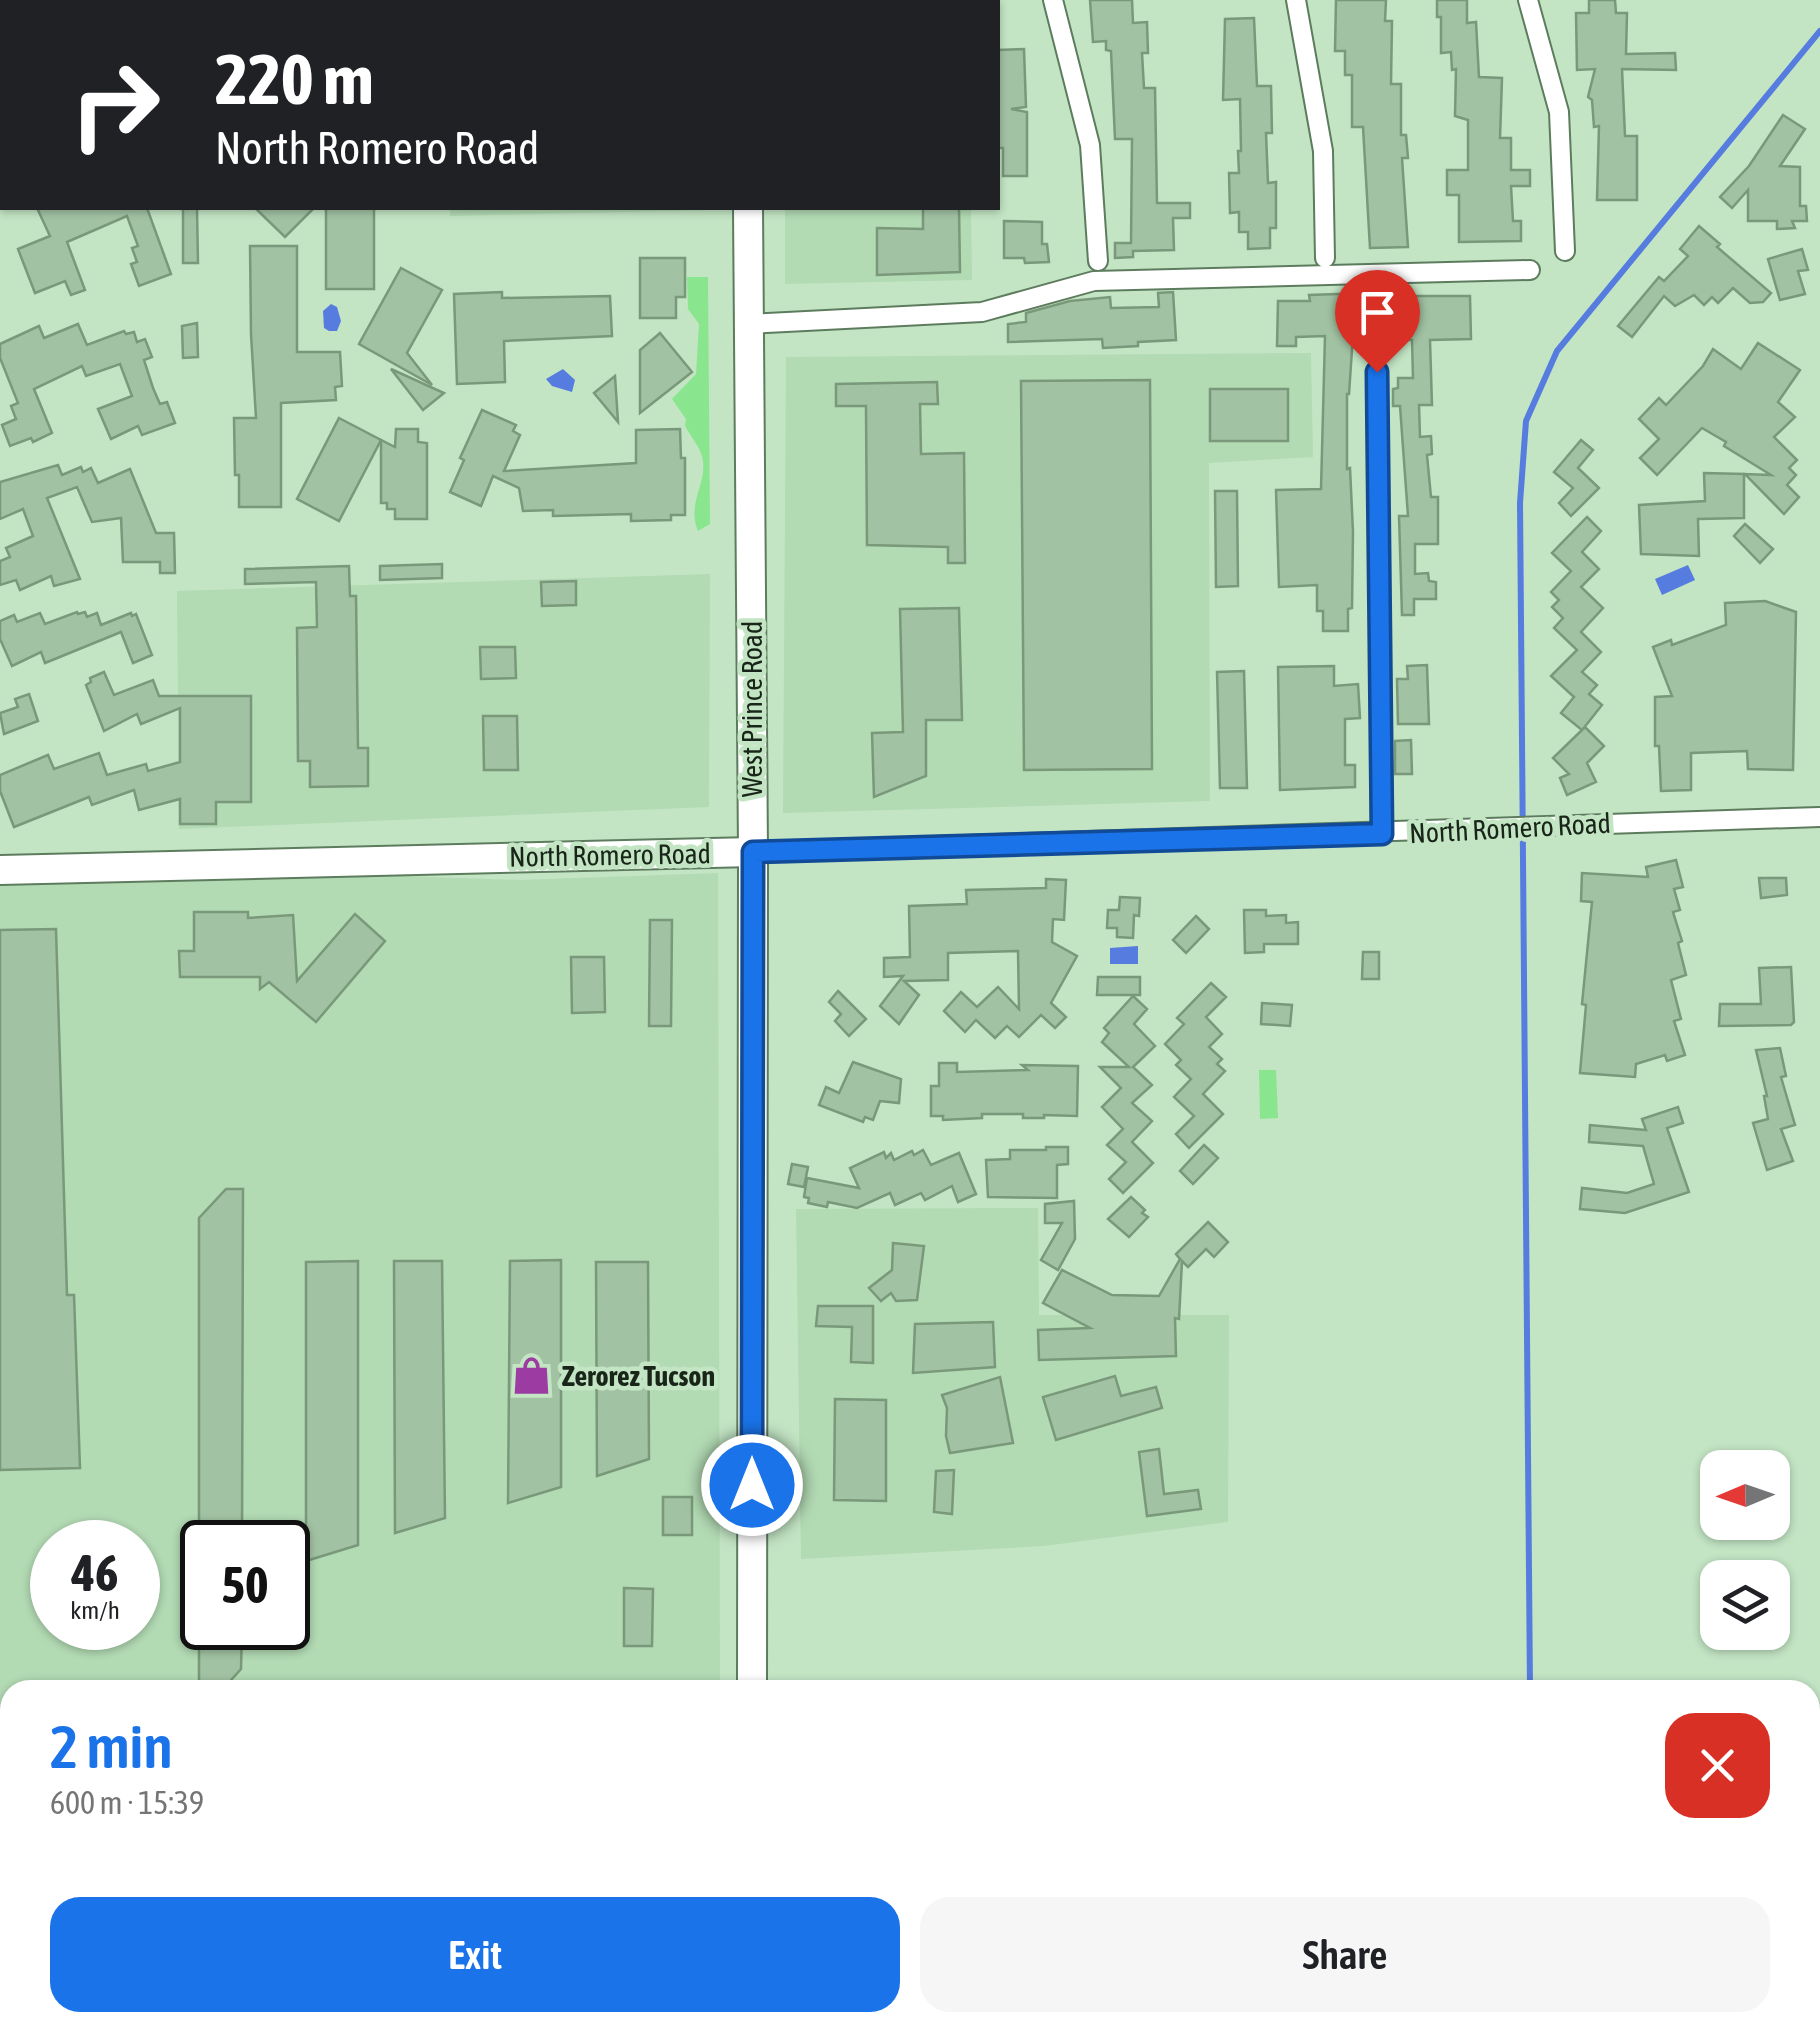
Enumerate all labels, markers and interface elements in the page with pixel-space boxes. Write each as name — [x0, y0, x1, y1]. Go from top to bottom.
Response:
text: 220 m — [215, 39, 374, 119]
icon: right — [50, 40, 180, 170]
text: North Romero Road — [215, 122, 539, 174]
pin — [1335, 270, 1420, 373]
icon: arrive — [1350, 285, 1405, 340]
street label: West Prince Road — [736, 621, 768, 797]
street label: North Romero Road — [1408, 807, 1612, 849]
street label: North Romero Road — [509, 837, 711, 873]
shop icon: Zerorez Tucson — [511, 1355, 553, 1397]
place label: Zerorez Tucson — [562, 1360, 715, 1392]
position arrow — [700, 1433, 804, 1537]
north arrow — [1700, 1450, 1790, 1540]
map controls — [1700, 1450, 1790, 1650]
speed limit sign: 50 — [180, 1520, 310, 1650]
text: 46 — [71, 1544, 118, 1602]
button: layers — [1700, 1560, 1790, 1650]
text: km/h — [70, 1596, 120, 1624]
text: 2 min — [50, 1712, 173, 1781]
button: close — [1665, 1713, 1770, 1818]
text: 600 m · 15:39 — [50, 1784, 204, 1821]
button: Exit — [50, 1897, 900, 2012]
button: Share — [920, 1897, 1770, 2012]

